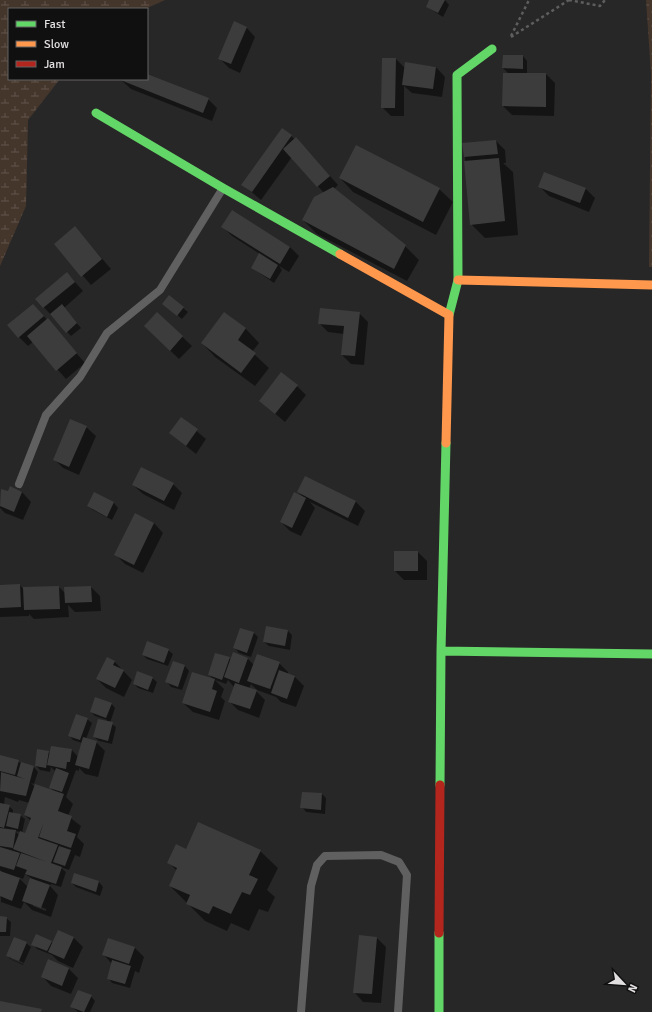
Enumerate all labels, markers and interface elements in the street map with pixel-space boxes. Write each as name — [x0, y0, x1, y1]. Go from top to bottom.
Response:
legend — [8, 8, 148, 80]
text: Fast — [44, 17, 65, 32]
text: Slow — [44, 37, 69, 52]
text: Jam — [44, 57, 65, 72]
north arrow — [604, 964, 644, 1004]
text: N — [625, 982, 640, 994]

